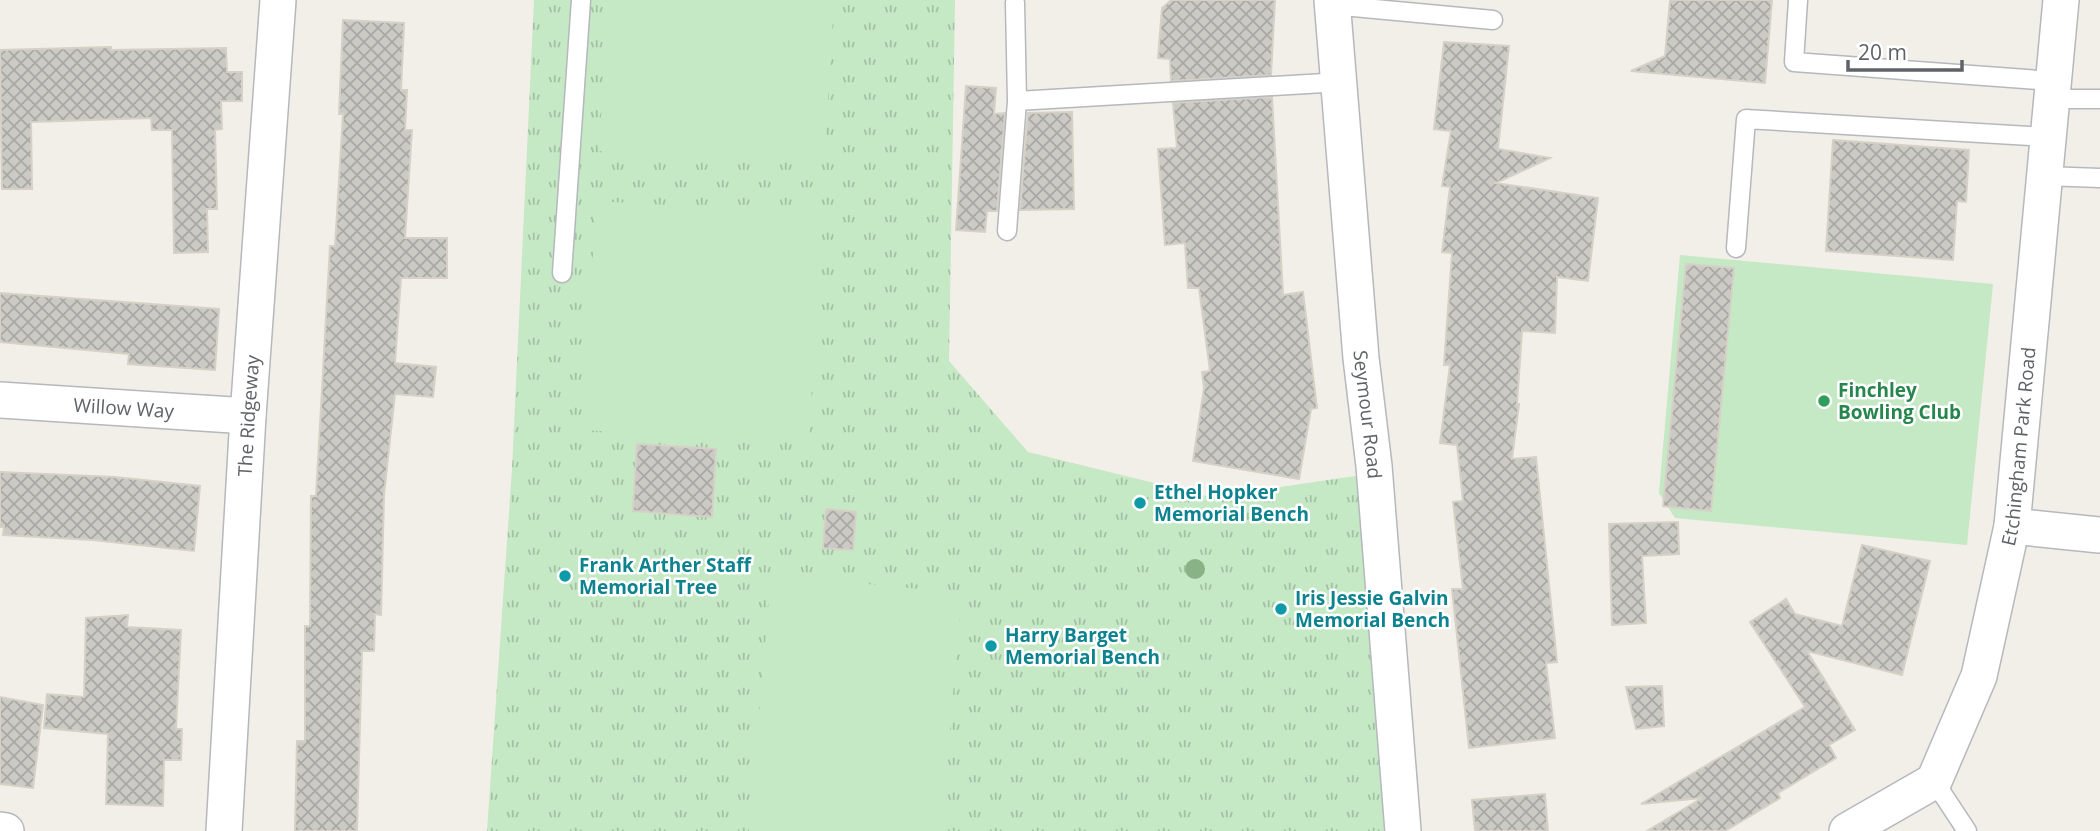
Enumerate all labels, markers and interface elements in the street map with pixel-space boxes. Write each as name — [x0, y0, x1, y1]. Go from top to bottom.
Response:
scale bar — [1848, 28, 1962, 72]
text: 20 m — [1858, 38, 1907, 66]
street label: Etchingham Park Road — [1995, 346, 2042, 548]
street label: Seymour Road — [1347, 349, 1388, 480]
street label: The Ridgeway — [232, 354, 265, 477]
place label: Finchley Bowling Club — [1838, 377, 1961, 425]
street label: Willow Way — [73, 392, 175, 424]
marker: Finchley Bowling Club — [1816, 393, 1832, 409]
place label: Ethel Hopker Memorial Bench — [1154, 479, 1309, 527]
marker: Ethel Hopker Memorial Bench — [1132, 495, 1148, 511]
place label: Frank Arther Staff Memorial Tree — [579, 552, 752, 600]
marker: Frank Arther Staff Memorial Tree — [557, 568, 573, 584]
place label: Iris Jessie Galvin Memorial Bench — [1295, 585, 1450, 633]
marker: Iris Jessie Galvin Memorial Bench — [1273, 601, 1289, 617]
place label: Harry Barget Memorial Bench — [1005, 622, 1160, 670]
marker: Harry Barget Memorial Bench — [983, 638, 999, 654]

